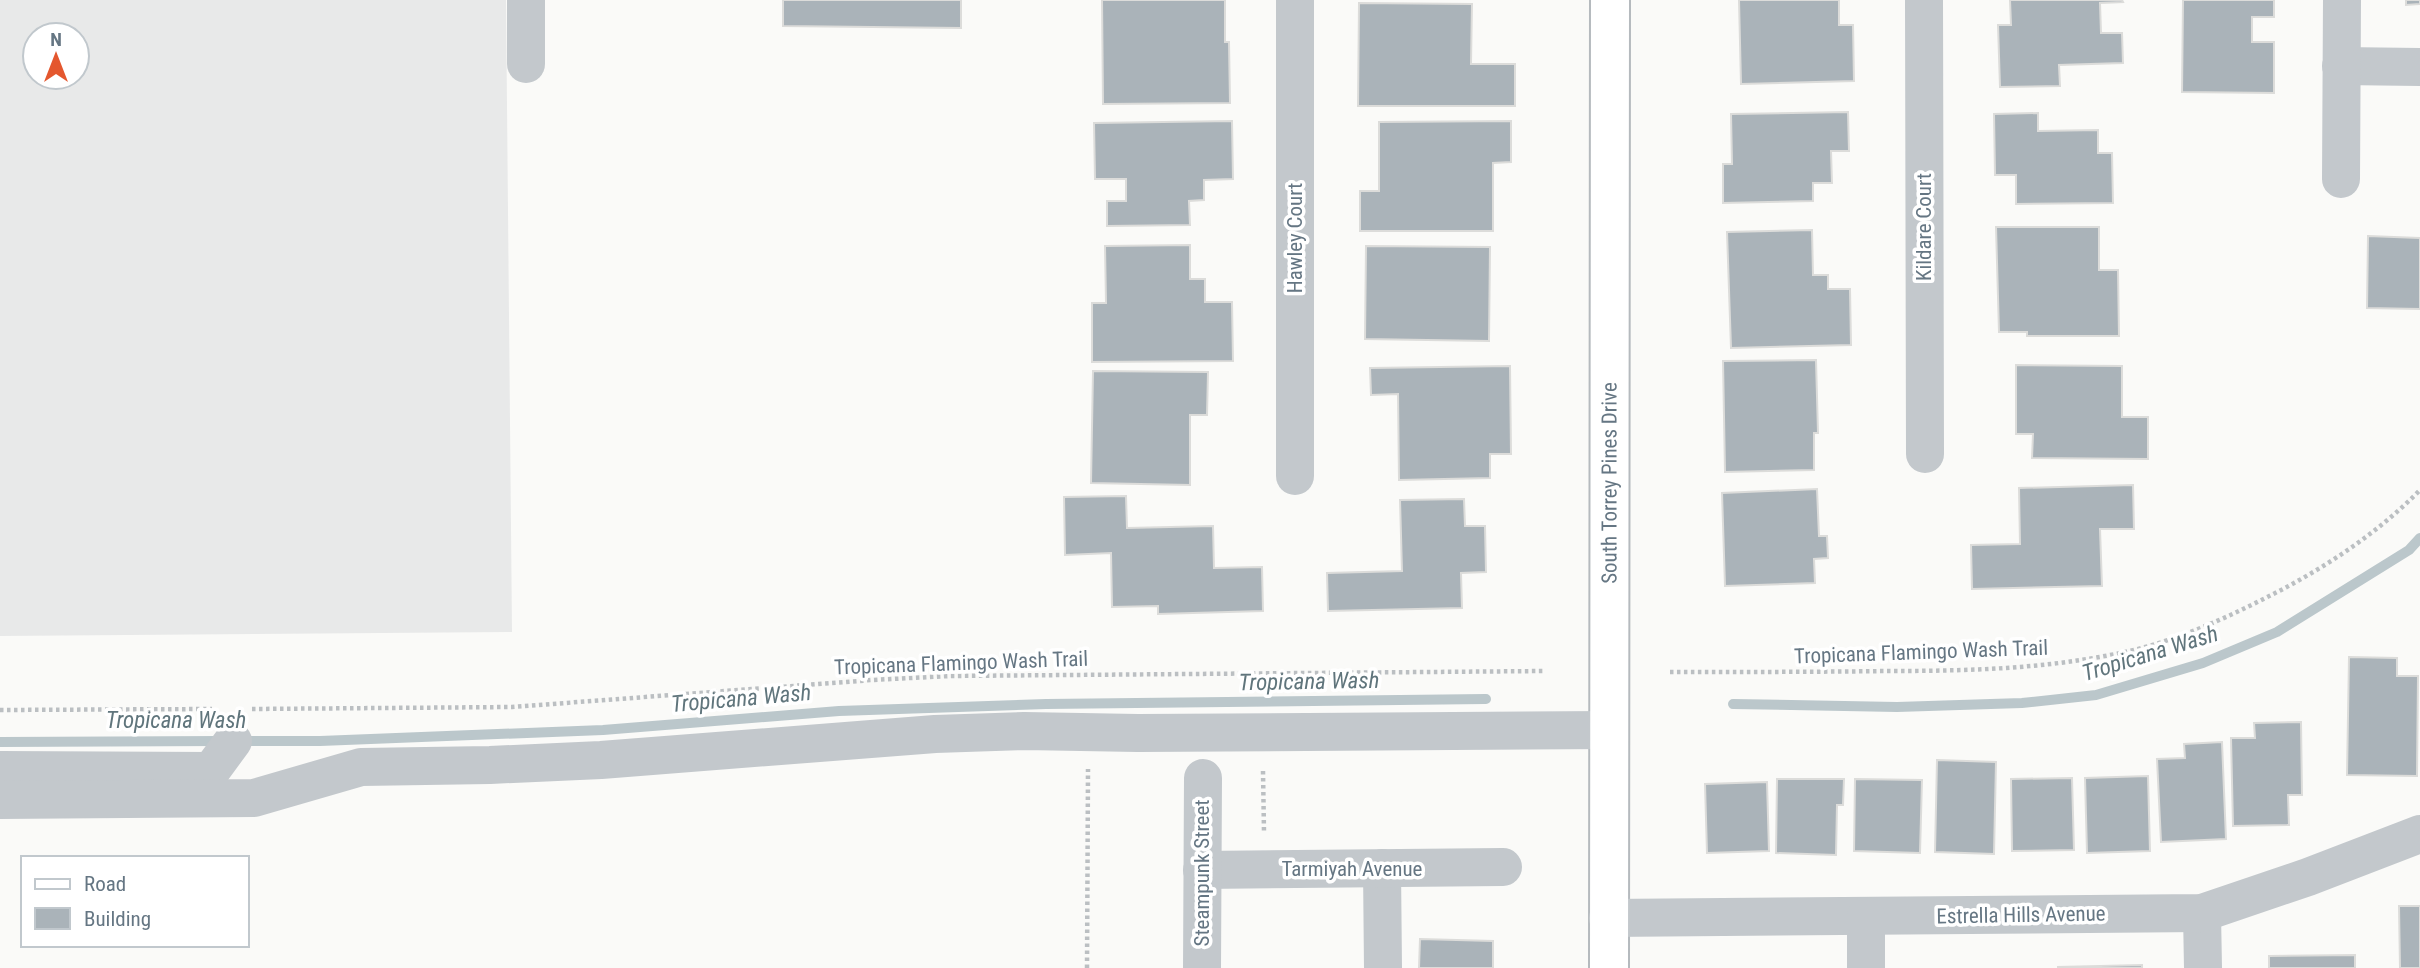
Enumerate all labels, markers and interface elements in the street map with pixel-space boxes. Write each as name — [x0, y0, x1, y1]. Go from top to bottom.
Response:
north arrow — [21, 21, 91, 91]
text: N — [50, 28, 62, 51]
street label: Kildare Court — [1912, 173, 1936, 281]
street label: Hawley Court — [1283, 183, 1307, 293]
street label: South Torrey Pines Drive — [1597, 382, 1622, 584]
water label: Tropicana Wash — [2079, 620, 2221, 687]
street label: Tropicana Flamingo Wash Trail — [1794, 636, 2048, 668]
street label: Tropicana Flamingo Wash Trail — [834, 647, 1088, 679]
water label: Tropicana Wash — [1238, 667, 1380, 696]
water label: Tropicana Wash — [670, 679, 812, 718]
water label: Tropicana Wash — [106, 707, 246, 734]
street label: Steampunk Street — [1190, 800, 1214, 947]
legend — [21, 856, 248, 947]
street label: Tarmiyah Avenue — [1282, 857, 1423, 881]
text: Road — [84, 872, 126, 896]
street label: Estrella Hills Avenue — [1936, 902, 2106, 928]
text: Building — [84, 907, 151, 931]

